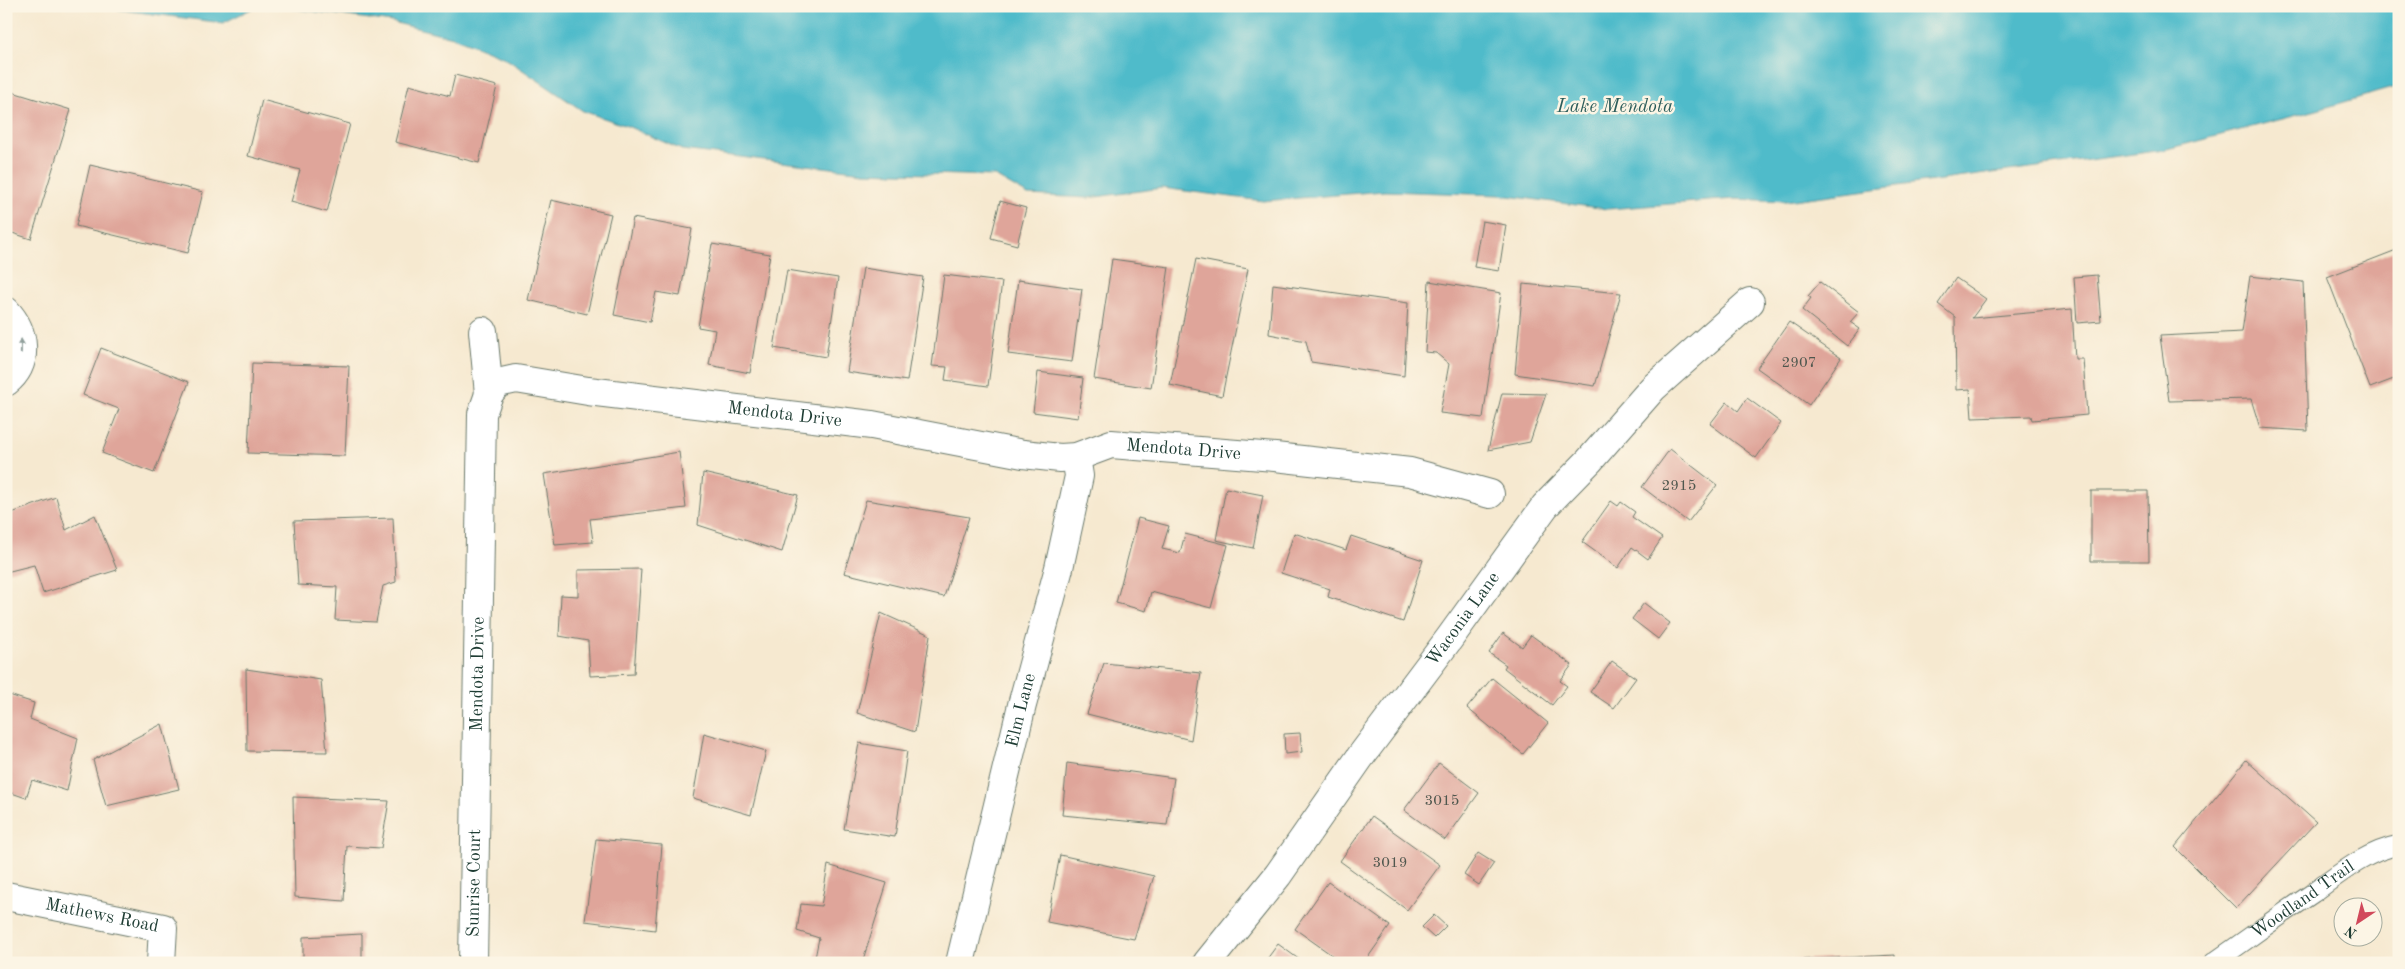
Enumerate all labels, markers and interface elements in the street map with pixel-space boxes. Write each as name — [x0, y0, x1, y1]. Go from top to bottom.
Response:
water label: Lake Mendota — [1556, 98, 1673, 117]
one-way arrow — [17, 338, 25, 354]
house number: 2907 — [1782, 356, 1816, 371]
street label: Mendota Drive — [727, 399, 843, 430]
street label: Mendota Drive — [1125, 436, 1242, 463]
house number: 2915 — [1662, 479, 1696, 494]
street label: Waconia Lane — [1423, 569, 1503, 669]
street label: Mendota Drive — [468, 616, 488, 732]
street label: Elm Lane — [1003, 671, 1039, 749]
house number: 3015 — [1425, 794, 1459, 809]
street label: Sunrise Court — [464, 829, 484, 937]
house number: 3019 — [1373, 856, 1407, 871]
street label: Woodland Trail — [2248, 857, 2358, 942]
street label: Mathews Road — [44, 895, 160, 936]
north arrow — [2332, 896, 2382, 946]
text: N — [2342, 923, 2360, 941]

